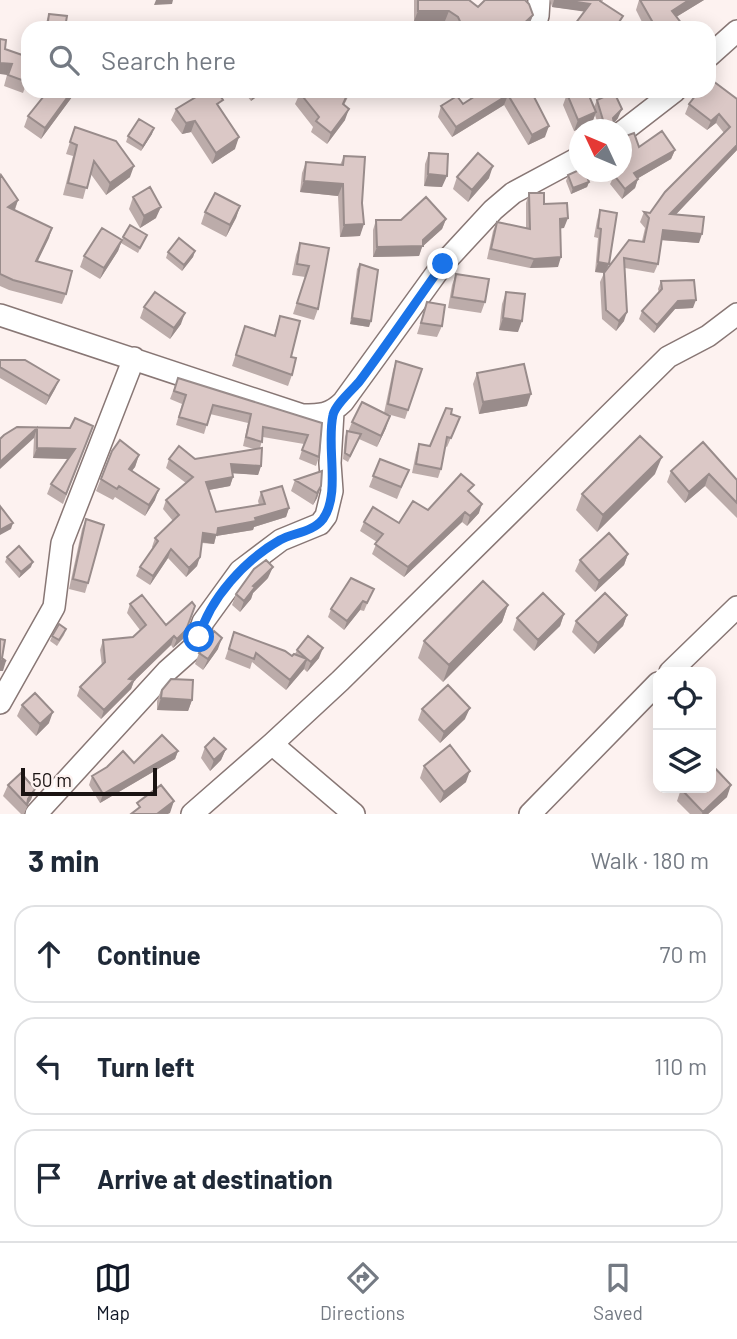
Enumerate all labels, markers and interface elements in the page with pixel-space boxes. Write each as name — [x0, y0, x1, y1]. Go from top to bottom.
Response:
search box — [21, 21, 716, 98]
icon: search — [45, 41, 83, 79]
text: Search here — [101, 44, 236, 75]
north arrow — [569, 119, 632, 182]
route end — [427, 248, 458, 279]
route start — [183, 621, 214, 652]
map controls — [653, 667, 716, 793]
button: locate — [653, 667, 716, 730]
button: layers — [653, 730, 716, 793]
scale bar — [21, 765, 158, 797]
text: 50 m — [32, 768, 72, 791]
text: 3 min — [28, 842, 99, 878]
text: Walk · 180 m — [591, 846, 709, 874]
icon: ahead — [30, 935, 68, 973]
text: Continue — [97, 939, 201, 970]
text: 70 m — [660, 940, 707, 968]
icon: left — [30, 1047, 68, 1085]
text: Turn left — [97, 1051, 195, 1082]
text: 110 m — [654, 1052, 707, 1080]
icon: arrive — [30, 1159, 68, 1197]
text: Arrive at destination — [97, 1163, 333, 1194]
tab: Map — [94, 1259, 132, 1324]
tab: Directions — [320, 1259, 405, 1324]
tab: Saved — [593, 1259, 643, 1324]

